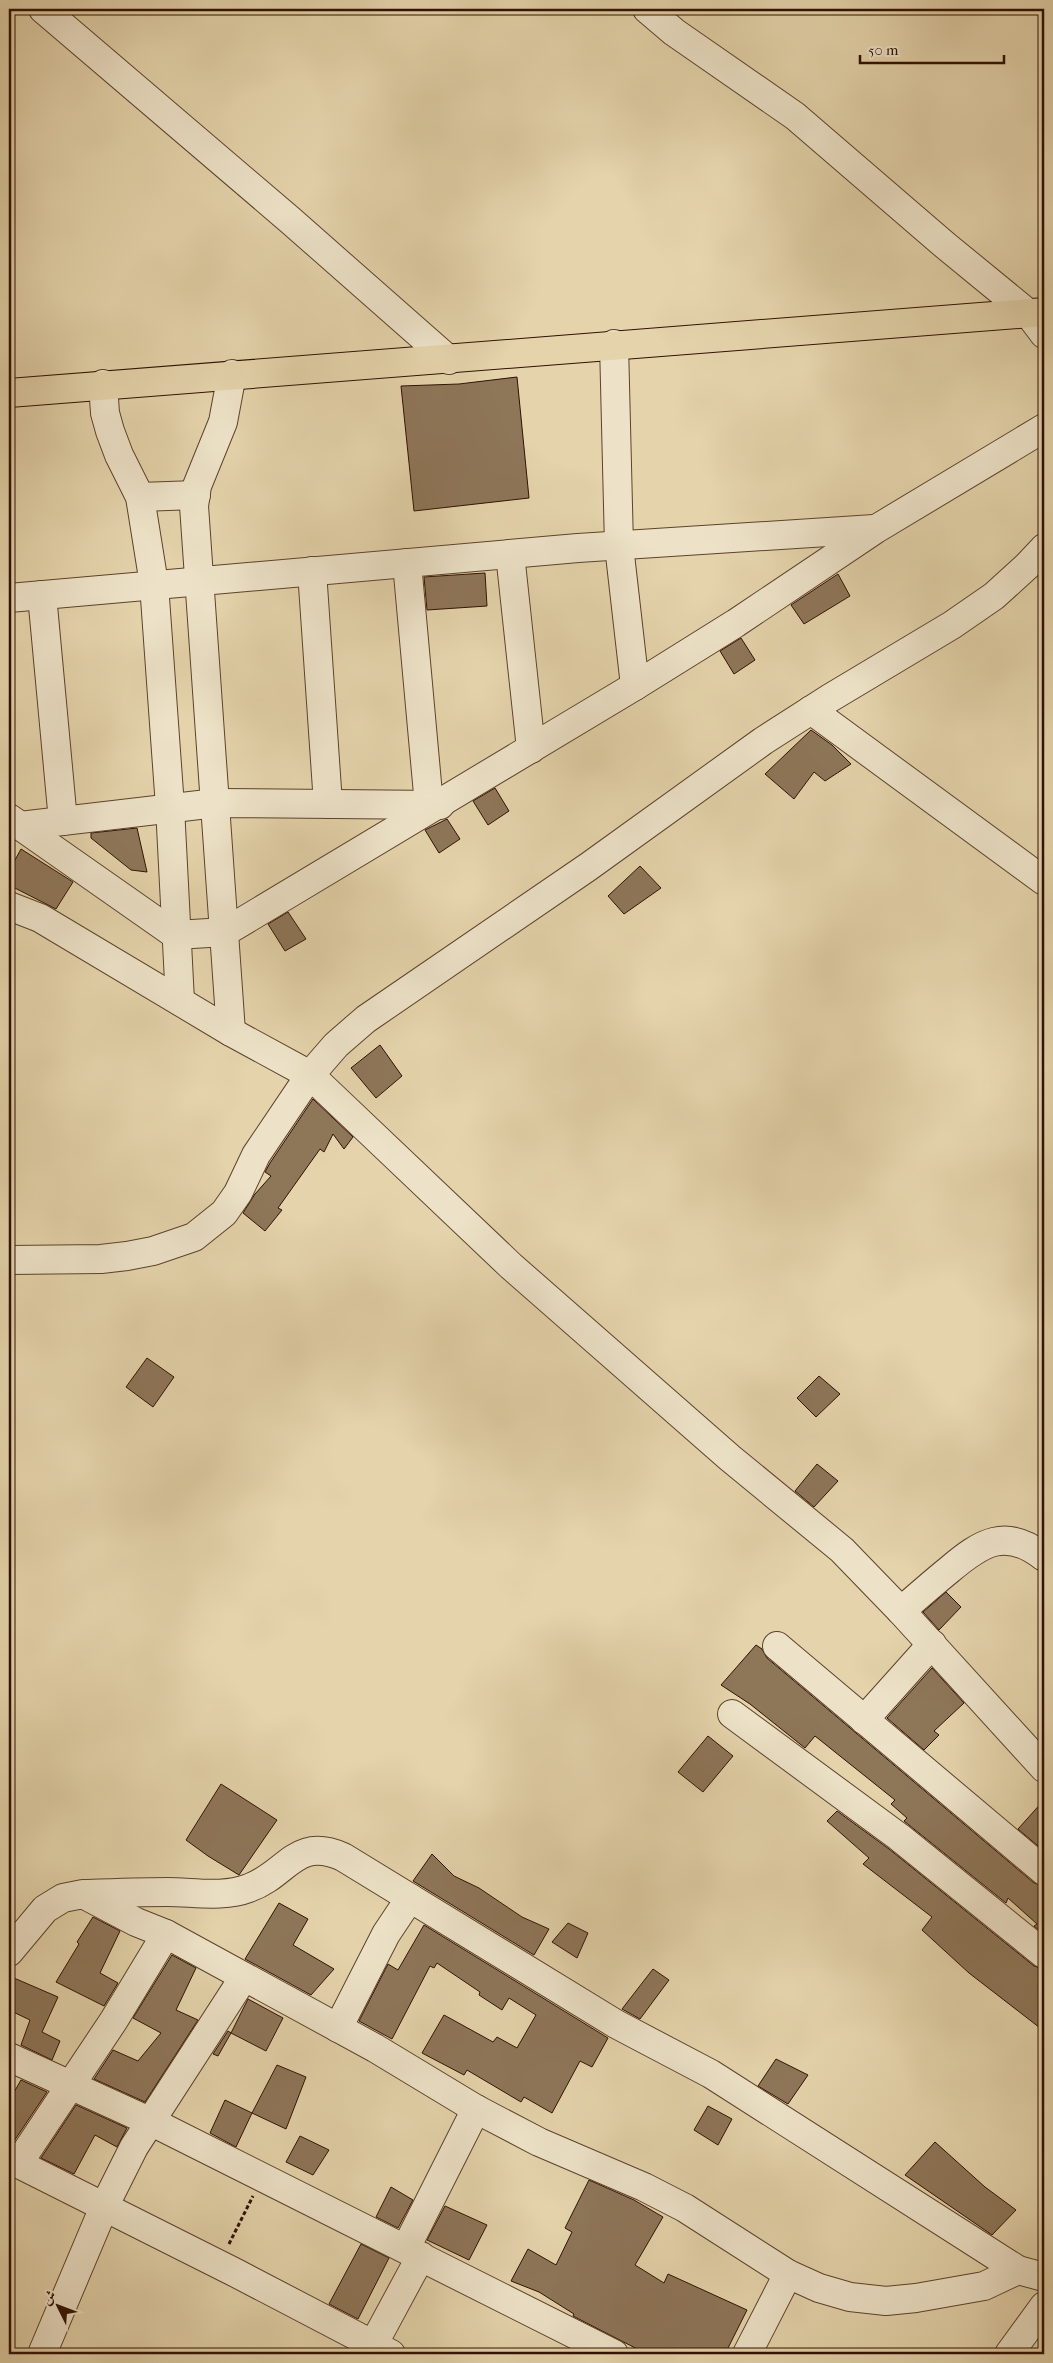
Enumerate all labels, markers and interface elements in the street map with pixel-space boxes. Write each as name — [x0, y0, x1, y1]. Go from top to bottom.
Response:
scale bar — [860, 32, 1004, 64]
text: 50 m — [868, 41, 899, 59]
north arrow — [32, 2280, 82, 2330]
text: ش — [38, 2287, 60, 2308]

